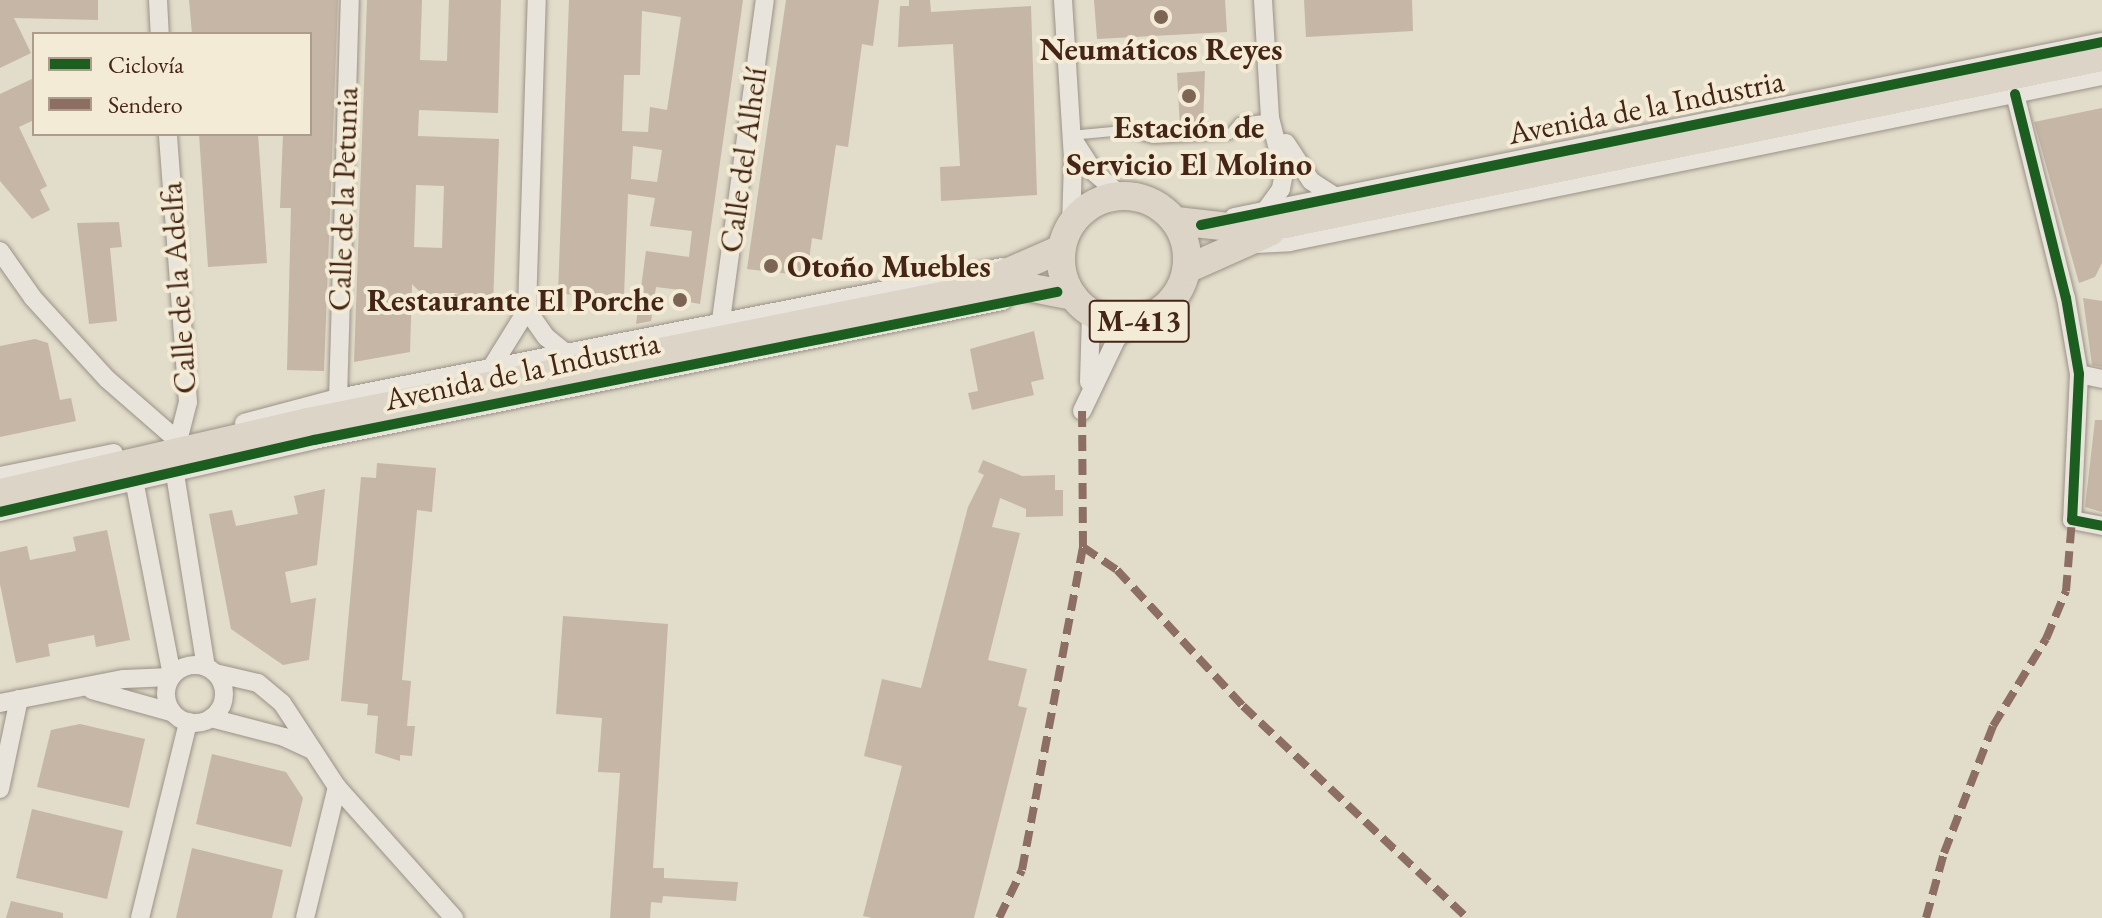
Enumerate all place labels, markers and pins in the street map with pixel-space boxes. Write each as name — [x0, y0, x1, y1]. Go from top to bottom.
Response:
marker: Neumáticos Reyes — [1152, 8, 1170, 26]
place label: Neumáticos Reyes — [1040, 30, 1282, 68]
marker: Estación de Servicio El Molino — [1180, 87, 1198, 105]
place label: Estación de Servicio El Molino — [1066, 109, 1312, 184]
place label: Otoño Muebles — [787, 247, 991, 285]
marker: Otoño Muebles — [762, 257, 780, 275]
place label: Restaurante El Porche — [367, 281, 664, 319]
marker: Restaurante El Porche — [671, 291, 689, 309]

